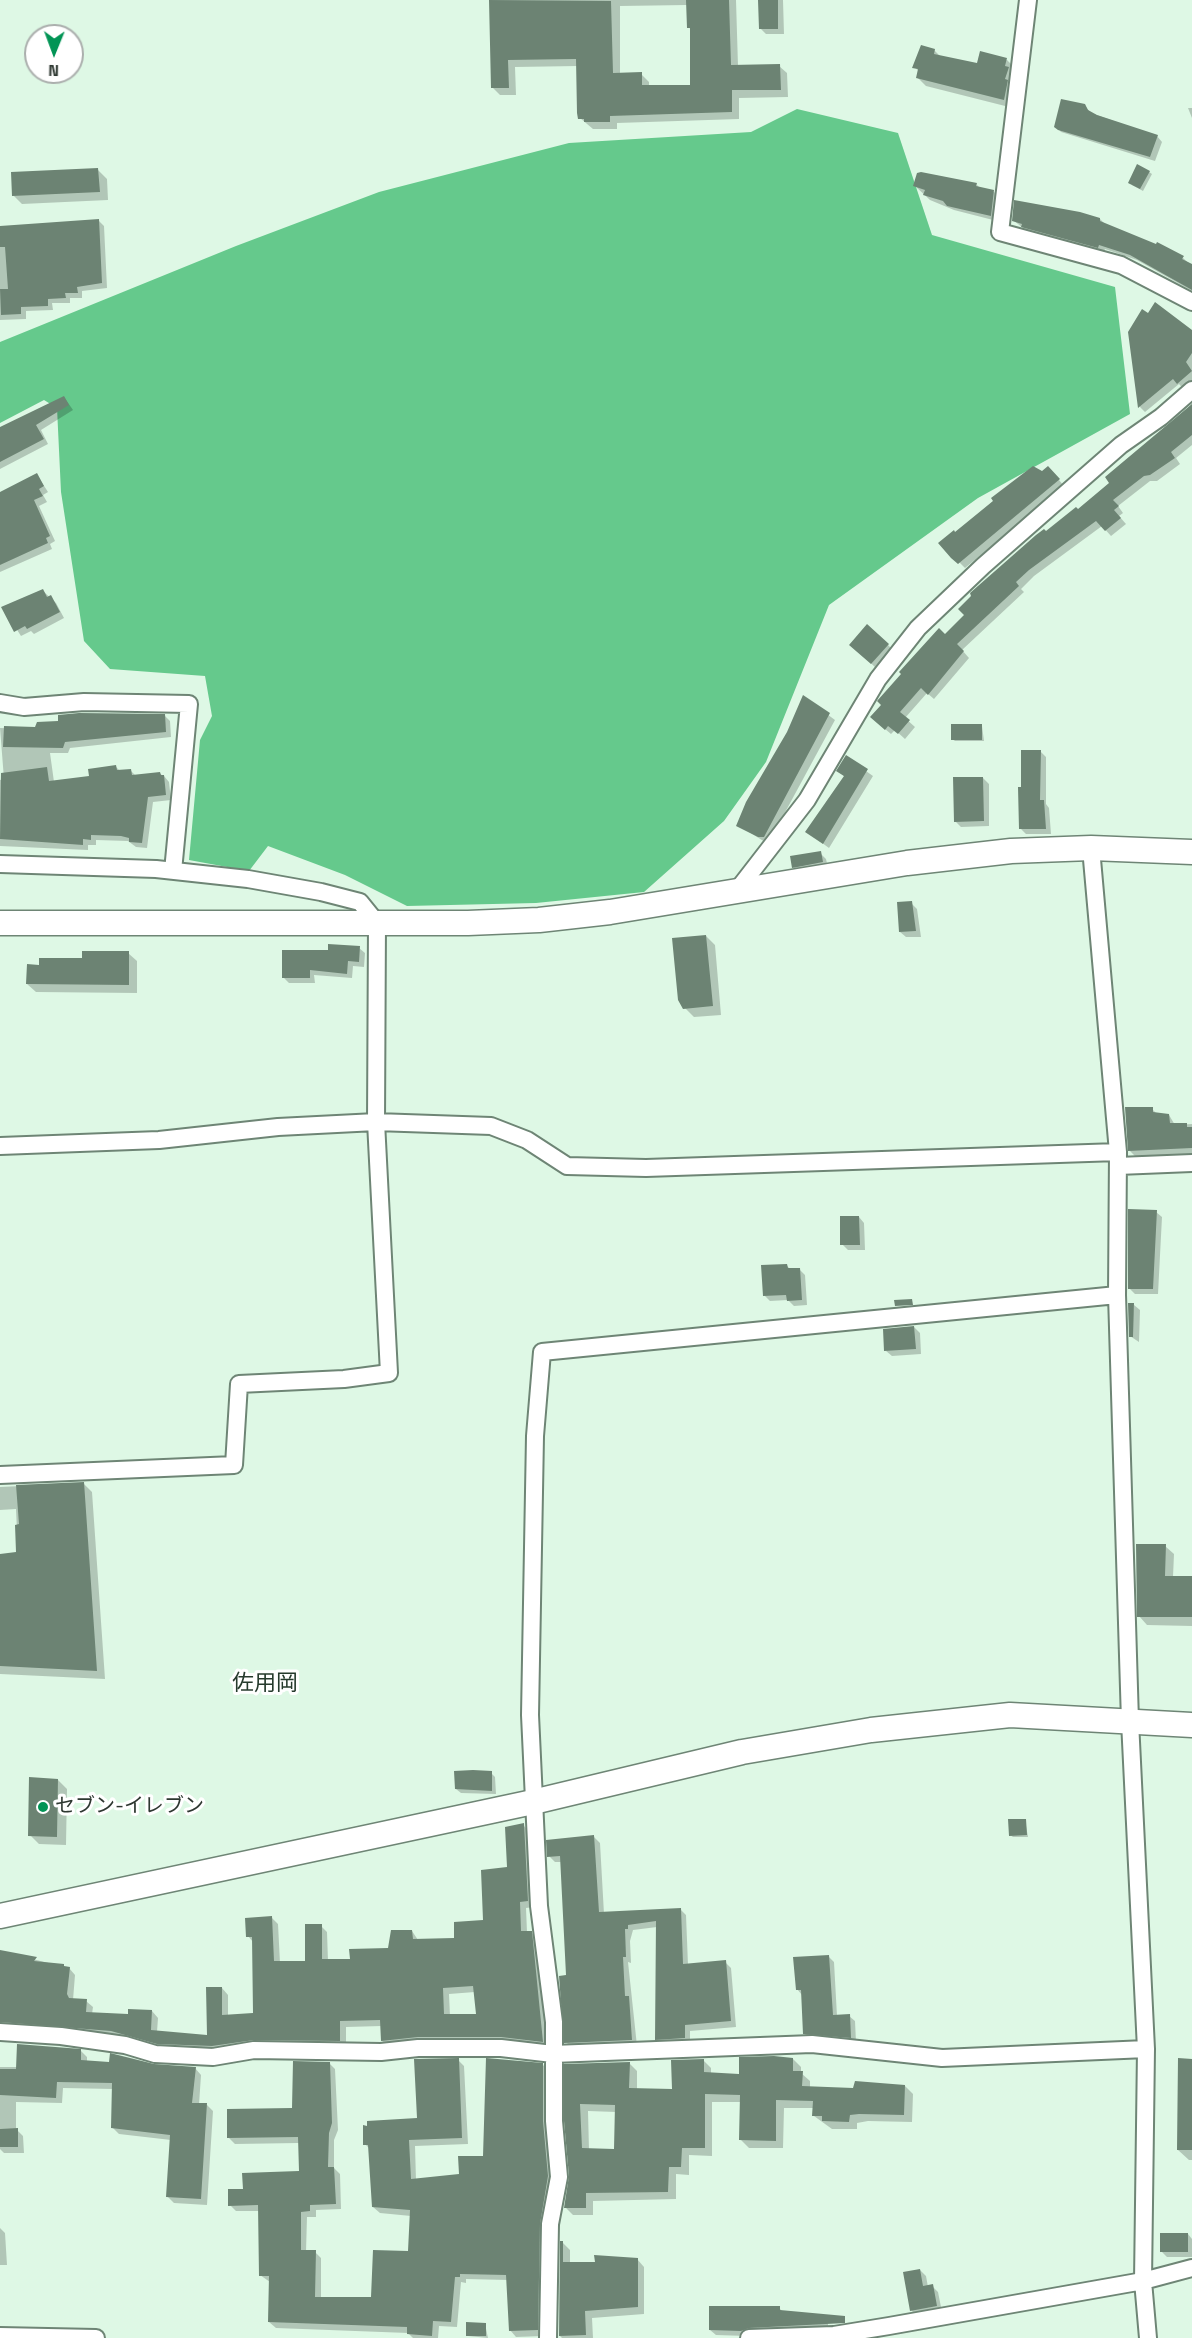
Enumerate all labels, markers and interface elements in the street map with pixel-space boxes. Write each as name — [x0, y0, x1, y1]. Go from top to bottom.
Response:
north arrow — [24, 24, 84, 84]
text: N — [48, 60, 59, 81]
district label: 佐用岡 — [232, 1671, 298, 1697]
place label: セブン-イレブン — [55, 1795, 204, 1819]
marker: セブン-イレブン — [36, 1800, 50, 1814]

